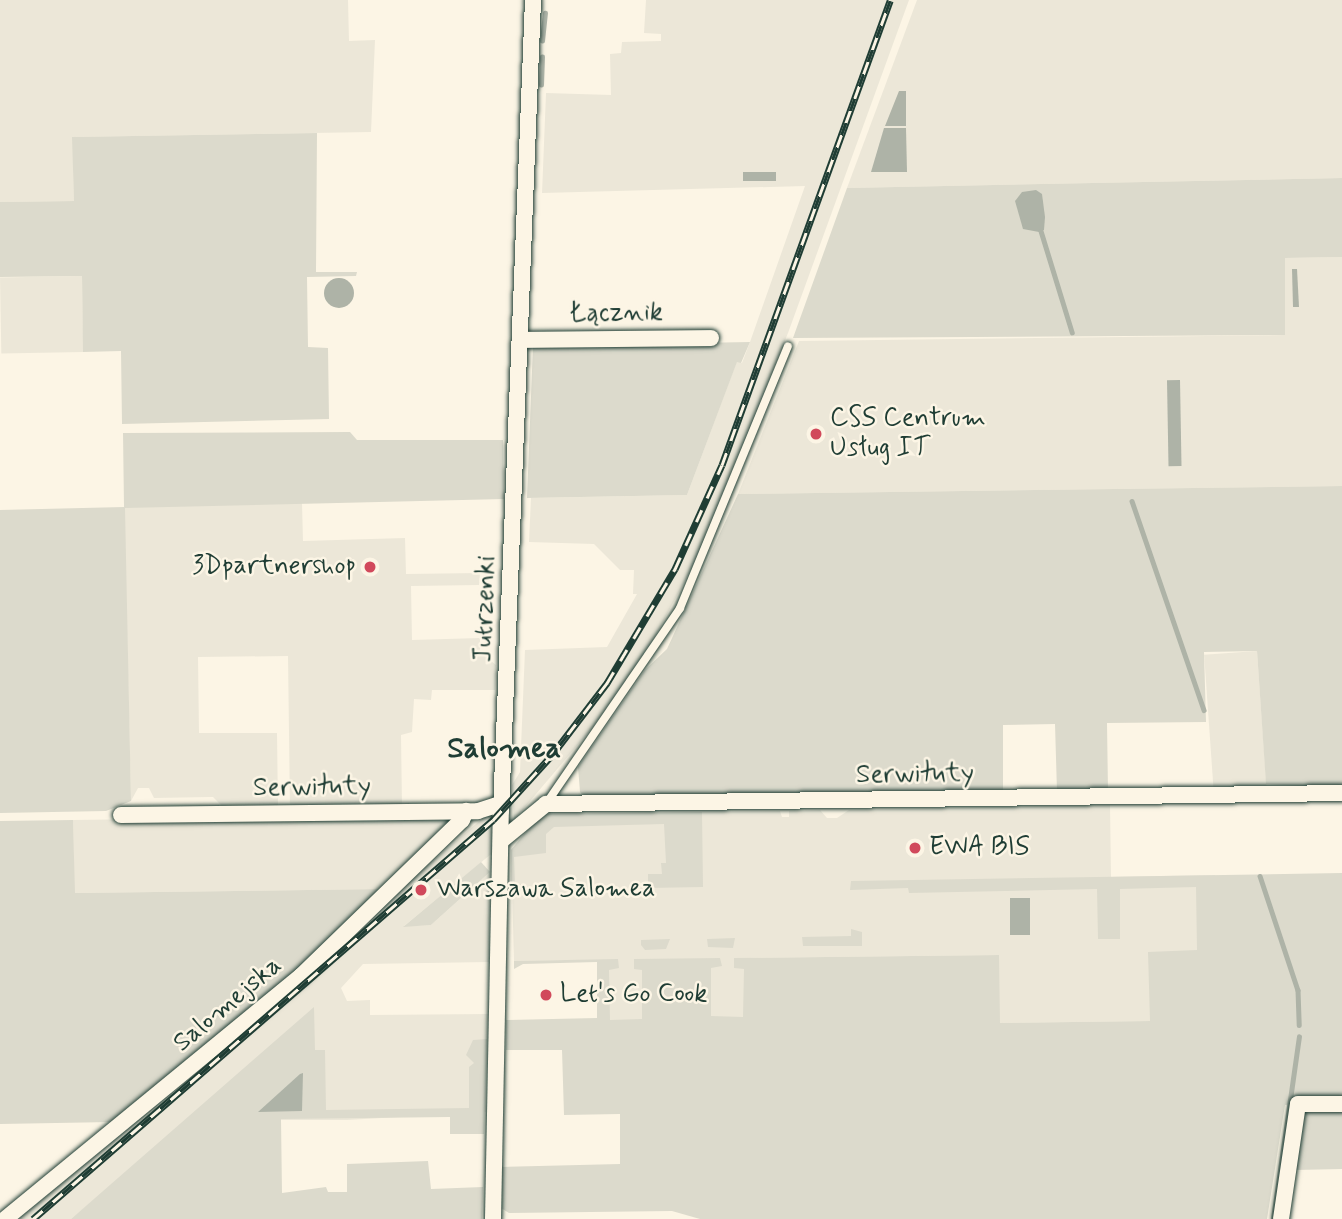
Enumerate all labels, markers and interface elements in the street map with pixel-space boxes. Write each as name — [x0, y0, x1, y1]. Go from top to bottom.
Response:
street label: Łącznik — [569, 298, 663, 330]
place label: CSS Centrum Usług IT — [830, 403, 986, 464]
marker: CSS Centrum Usług IT — [808, 426, 824, 442]
place label: 3Dpartnershop — [192, 551, 356, 583]
street label: Jutrzenki — [469, 555, 503, 663]
marker: 3Dpartnershop — [362, 559, 378, 575]
district label: Salomea — [447, 731, 561, 767]
street label: Serwituty — [856, 758, 974, 792]
street label: Serwituty — [253, 771, 371, 805]
place label: EWA BIS — [929, 832, 1035, 864]
marker: EWA BIS — [907, 840, 923, 856]
place label: Warszawa Salomea — [437, 874, 659, 906]
marker: Warszawa Salomea — [411, 880, 431, 900]
street label: Salomejska — [167, 951, 289, 1059]
place label: Let's Go Cook — [560, 979, 712, 1011]
marker: Let's Go Cook — [538, 987, 554, 1003]

